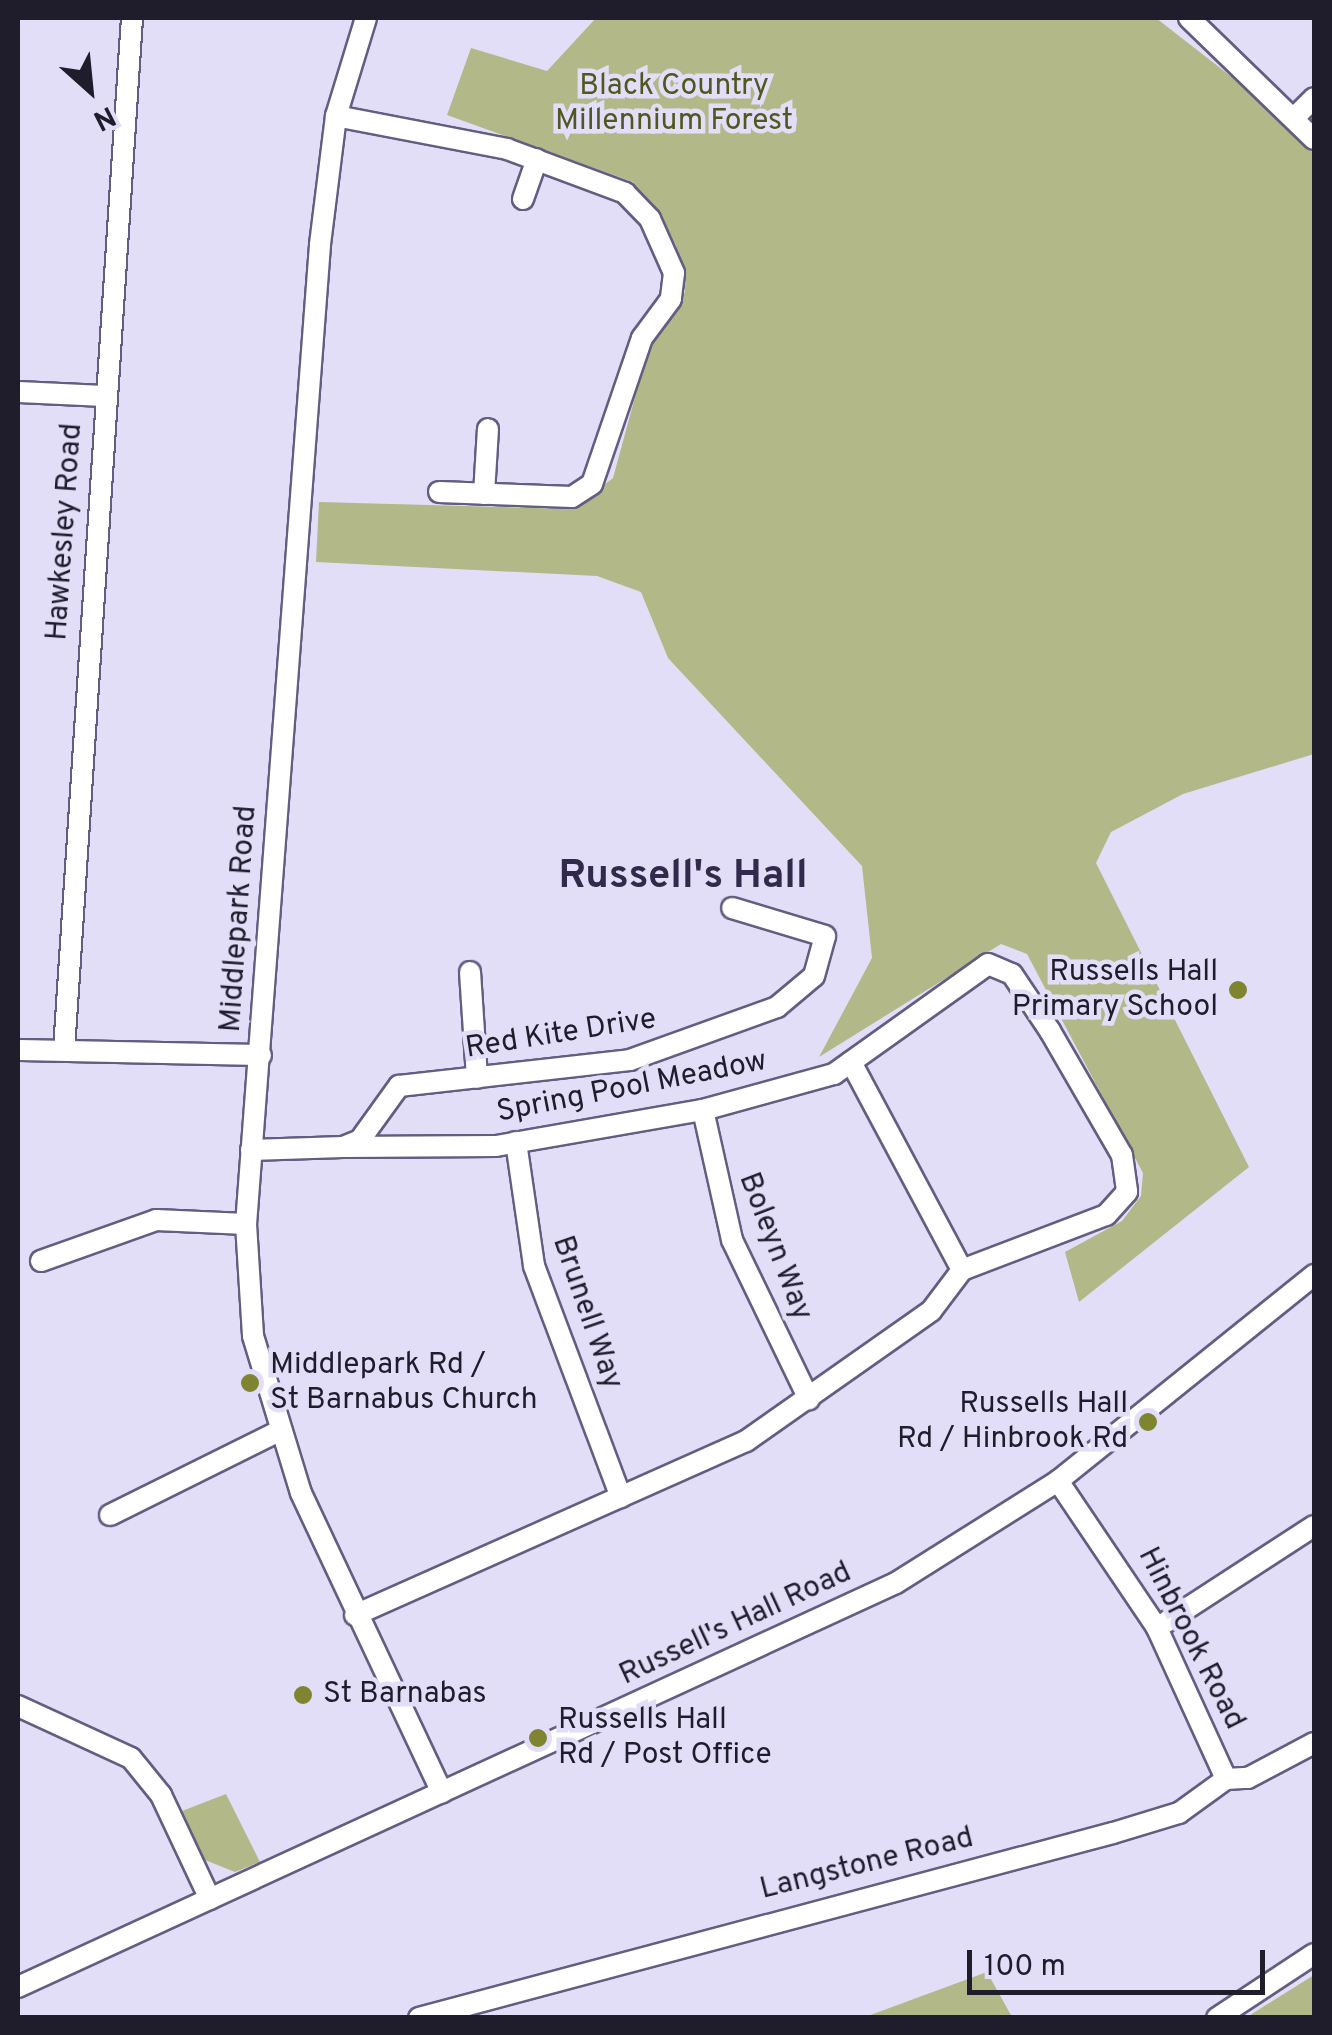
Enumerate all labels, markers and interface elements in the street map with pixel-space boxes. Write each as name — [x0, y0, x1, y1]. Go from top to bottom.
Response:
north arrow — [40, 40, 140, 140]
park label: Black Country Millennium Forest — [555, 69, 793, 140]
text: N — [86, 96, 121, 137]
street label: Hawkesley Road — [40, 422, 92, 642]
street label: Middlepark Road — [214, 804, 266, 1034]
district label: Russell's Hall — [558, 853, 808, 901]
place label: Russells Hall Primary School — [1012, 955, 1218, 1026]
marker: Russells Hall Primary School — [1227, 979, 1249, 1001]
street label: Red Kite Drive — [463, 1002, 659, 1068]
street label: Spring Pool Meadow — [494, 1044, 770, 1132]
street label: Boleyn Way — [729, 1168, 819, 1326]
street label: Brunell Way — [543, 1231, 629, 1395]
place label: Middlepark Rd / St Barnabus Church — [270, 1348, 538, 1418]
marker: Middlepark Rd / St Barnabus Church — [239, 1372, 261, 1394]
place label: Russells Hall Rd / Hinbrook Rd — [897, 1387, 1128, 1458]
marker: Russells Hall Rd / Hinbrook Rd — [1137, 1411, 1159, 1433]
street label: Hinbrook Road — [1129, 1542, 1251, 1736]
street label: Russell's Hall Road — [614, 1555, 858, 1695]
place label: St Barnabas — [323, 1677, 487, 1713]
marker: St Barnabas — [292, 1684, 314, 1706]
place label: Russells Hall Rd / Post Office — [558, 1703, 772, 1774]
marker: Russells Hall Rd / Post Office — [527, 1727, 549, 1749]
street label: Langstone Road — [757, 1821, 977, 1909]
scale bar — [972, 1930, 1270, 1992]
text: 100 m — [984, 1949, 1066, 1986]

